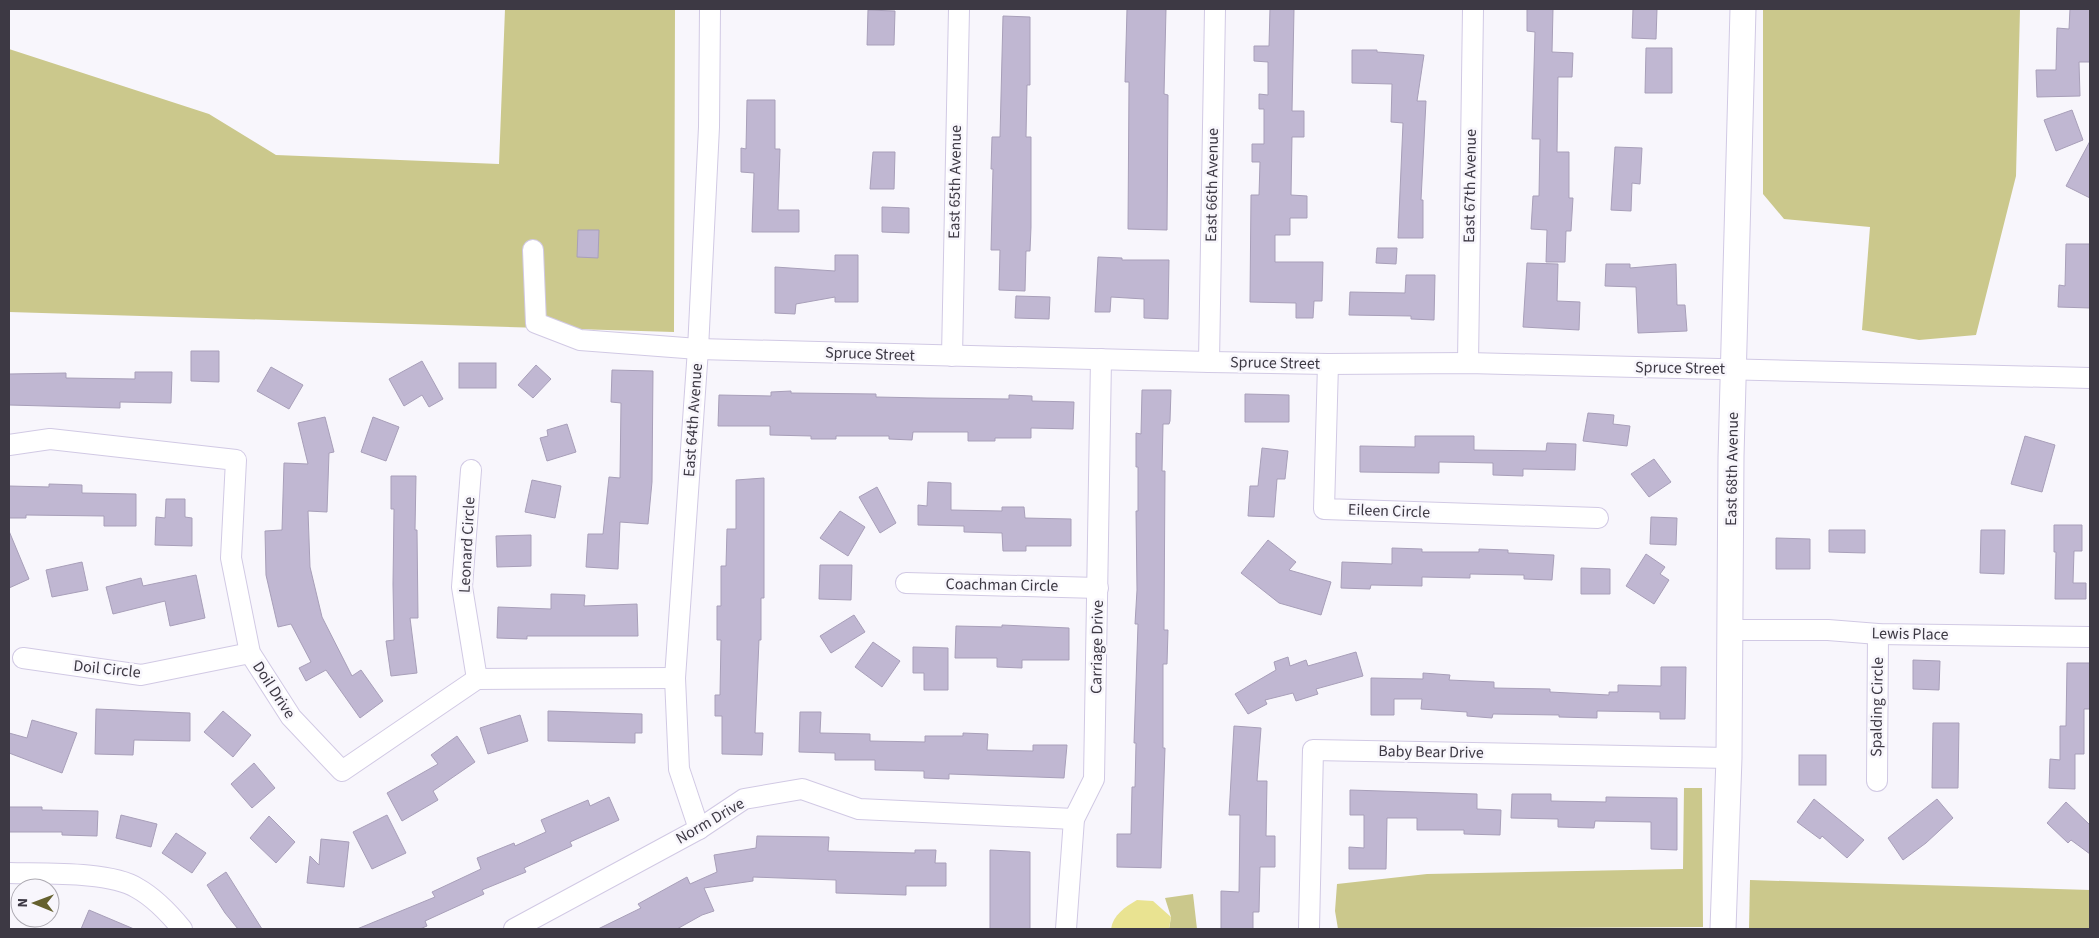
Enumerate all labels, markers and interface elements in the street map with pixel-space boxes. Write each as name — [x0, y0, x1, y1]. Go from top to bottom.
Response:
street label: East 65th Avenue — [943, 125, 967, 239]
street label: East 66th Avenue — [1200, 128, 1224, 242]
street label: East 67th Avenue — [1458, 129, 1482, 243]
street label: Spruce Street — [825, 341, 916, 367]
street label: Spruce Street — [1230, 351, 1321, 375]
street label: Spruce Street — [1635, 356, 1726, 380]
street label: East 64th Avenue — [678, 362, 708, 478]
street label: East 68th Avenue — [1720, 412, 1744, 526]
street label: Leonard Circle — [453, 496, 481, 594]
street label: Eileen Circle — [1348, 499, 1430, 523]
street label: Coachman Circle — [945, 573, 1059, 597]
street label: Carriage Drive — [1085, 600, 1109, 694]
street label: Lewis Place — [1871, 622, 1949, 646]
street label: Doil Circle — [72, 655, 142, 683]
street label: Doil Drive — [247, 657, 301, 723]
street label: Spalding Circle — [1865, 657, 1889, 757]
street label: Baby Bear Drive — [1378, 740, 1484, 764]
street label: Norm Drive — [672, 793, 748, 849]
north arrow — [10, 878, 60, 928]
text: N — [13, 898, 33, 908]

